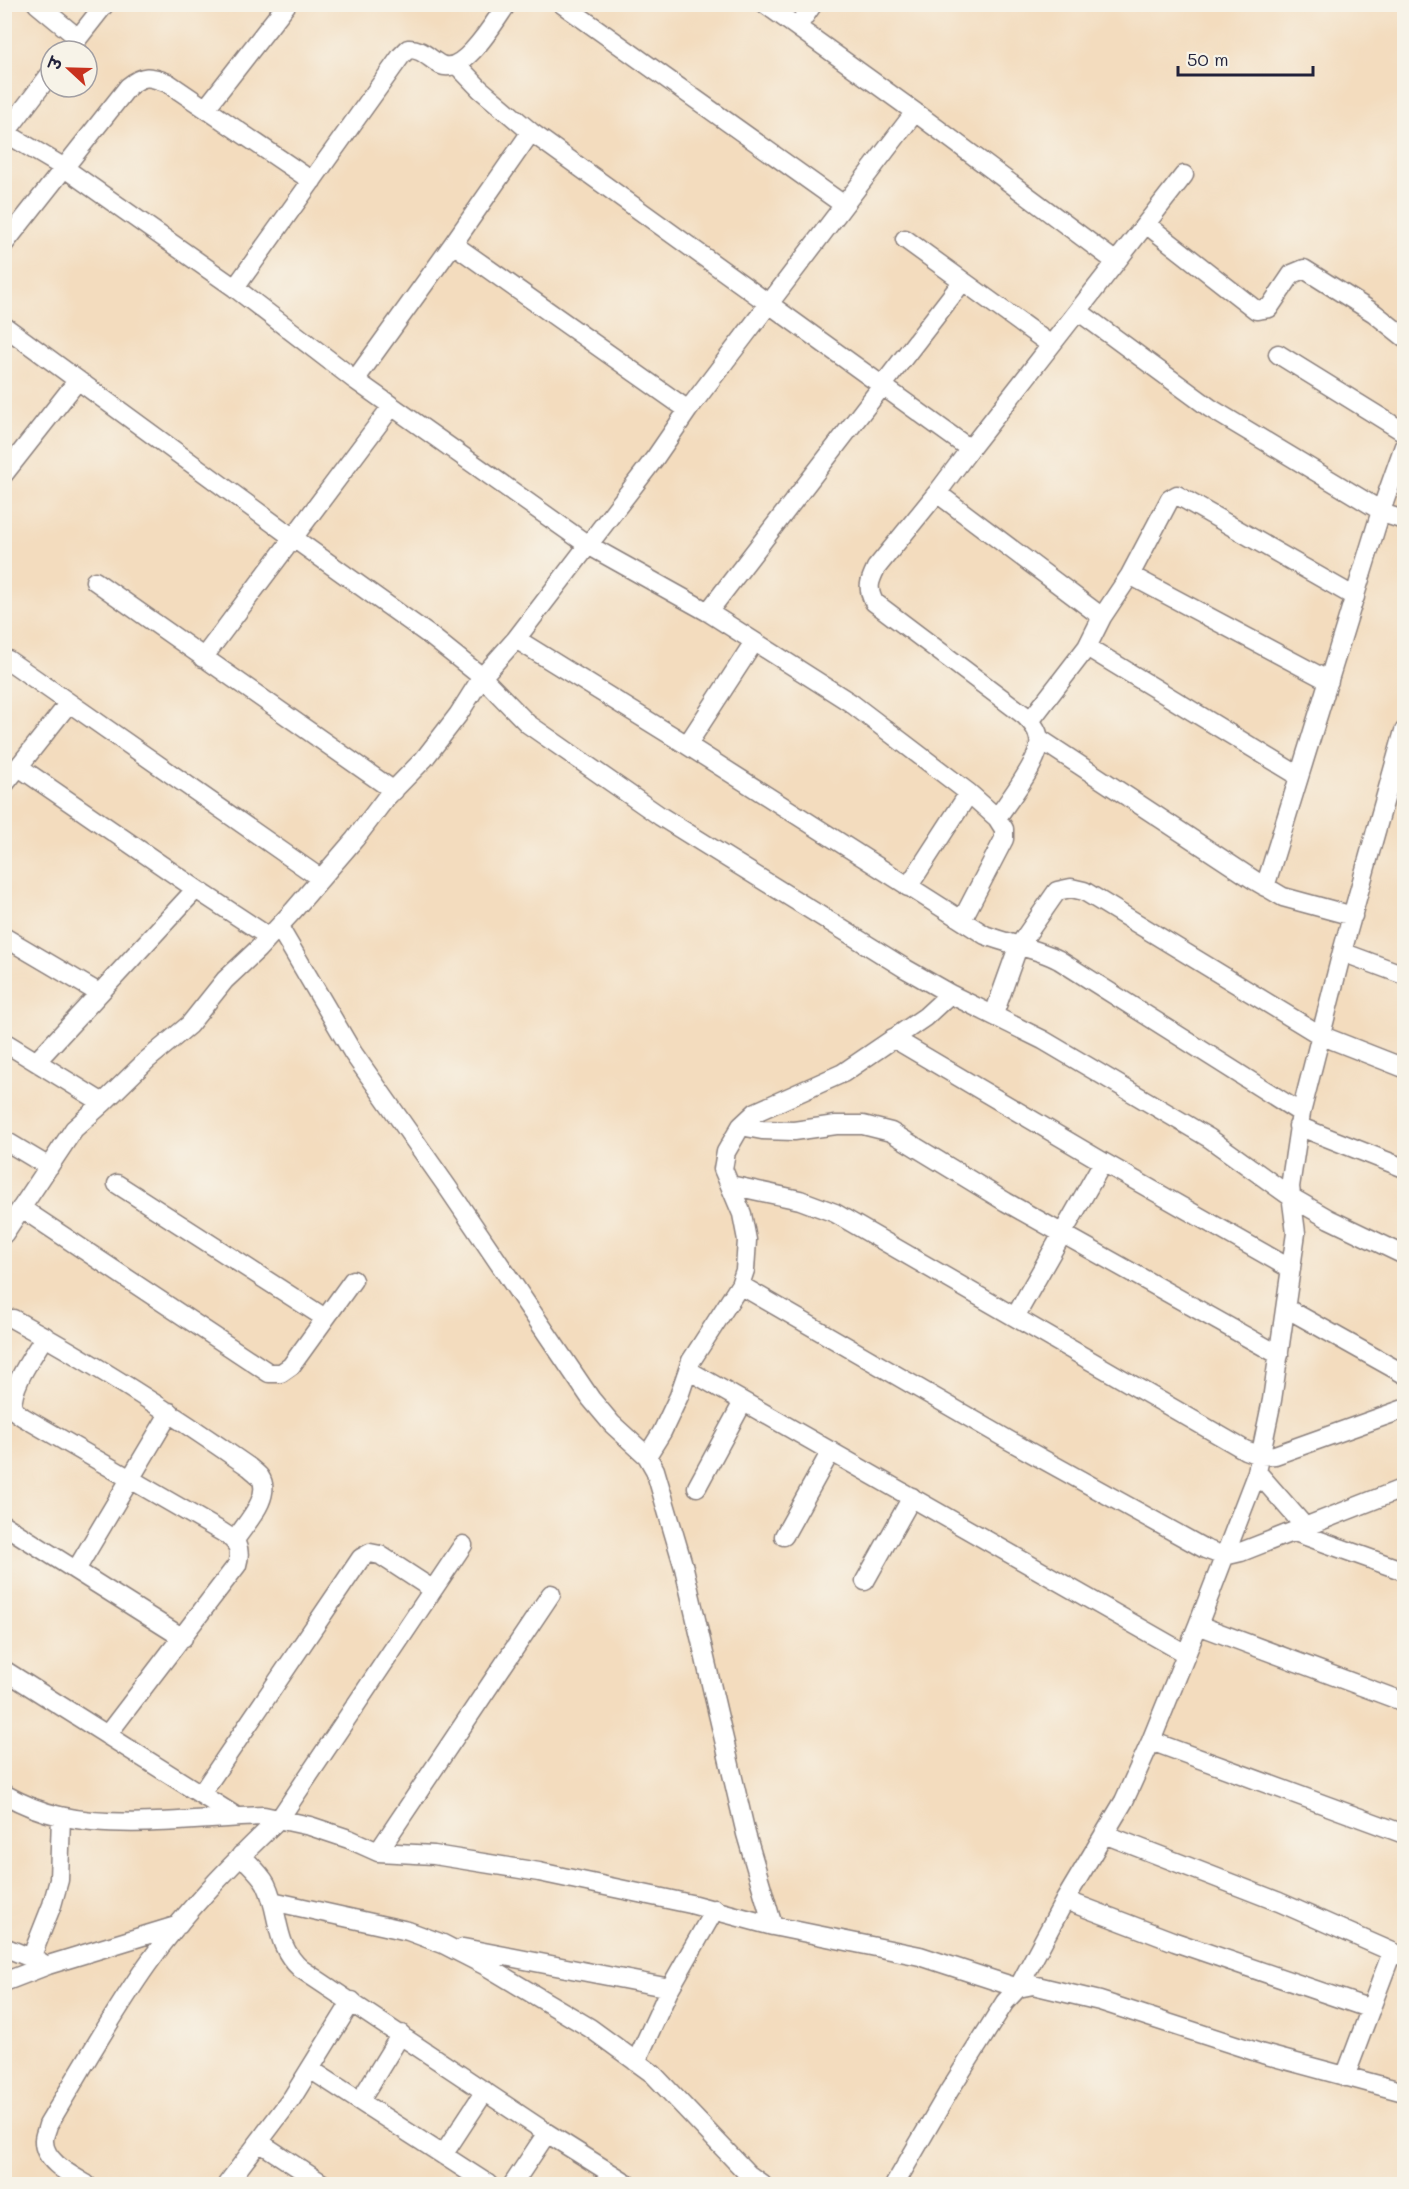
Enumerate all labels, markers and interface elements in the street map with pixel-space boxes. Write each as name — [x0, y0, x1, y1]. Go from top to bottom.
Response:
north arrow — [39, 39, 99, 99]
scale bar — [1178, 39, 1313, 77]
text: 50 m — [1187, 47, 1229, 71]
text: उ — [42, 53, 67, 74]

